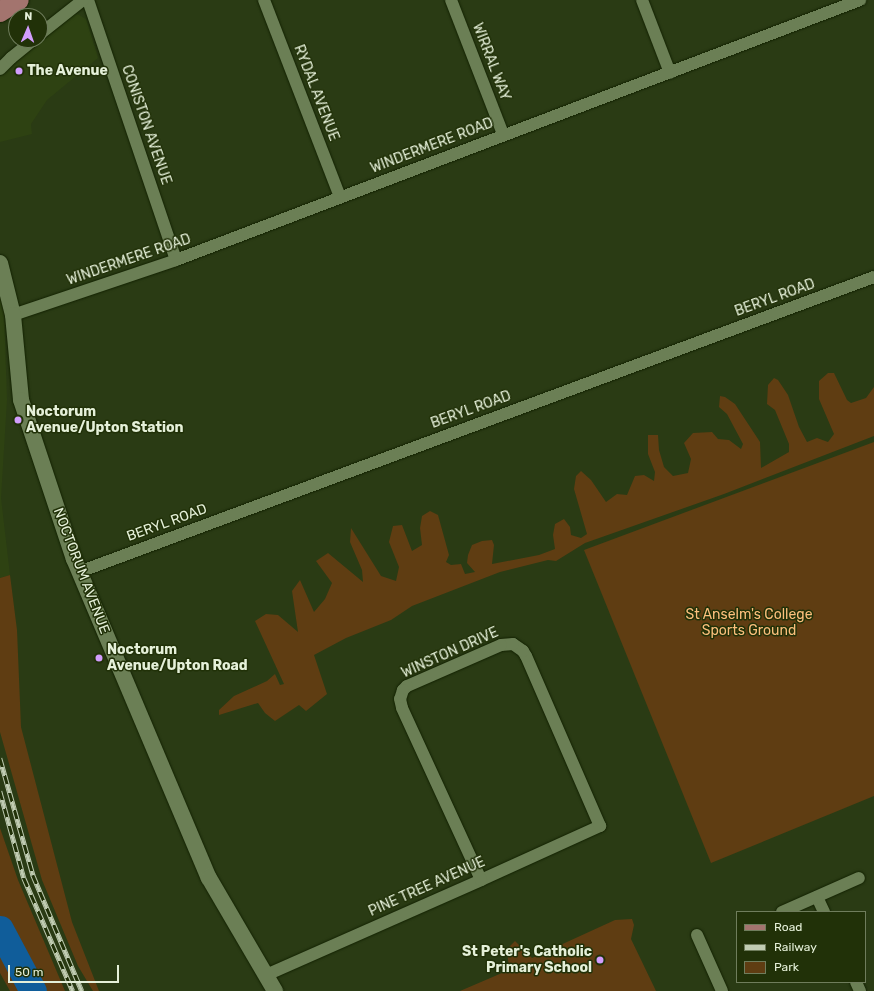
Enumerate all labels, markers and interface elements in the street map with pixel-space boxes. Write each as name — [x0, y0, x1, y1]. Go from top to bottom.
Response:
north arrow — [8, 8, 48, 48]
text: N — [24, 10, 33, 23]
street label: WIRRAL WAY — [468, 21, 514, 103]
street label: RYDAL AVENUE — [290, 42, 342, 144]
place label: The Avenue — [27, 63, 108, 79]
street label: CONISTON AVENUE — [118, 63, 174, 187]
marker: The Avenue — [14, 66, 24, 76]
street label: WINDERMERE ROAD — [368, 115, 496, 177]
street label: WINDERMERE ROAD — [65, 231, 193, 289]
street label: BERYL ROAD — [732, 276, 818, 320]
street label: BERYL ROAD — [428, 388, 514, 432]
place label: Noctorum Avenue/Upton Station — [26, 404, 184, 436]
marker: Noctorum Avenue/Upton Station — [13, 415, 23, 425]
street label: BERYL ROAD — [124, 501, 210, 545]
street label: NOCTORUM AVENUE — [49, 506, 113, 636]
park label: St Anselm's College Sports Ground — [685, 607, 813, 640]
street label: WINSTON DRIVE — [399, 624, 501, 682]
place label: Noctorum Avenue/Upton Road — [107, 642, 248, 674]
marker: Noctorum Avenue/Upton Road — [94, 653, 104, 663]
street label: PINE TREE AVENUE — [366, 854, 488, 920]
legend — [736, 911, 866, 983]
text: Road — [774, 920, 802, 934]
text: Railway — [774, 940, 817, 954]
place label: St Peter's Catholic Primary School — [462, 944, 592, 976]
marker: St Peter's Catholic Primary School — [595, 955, 605, 965]
scale bar — [10, 957, 121, 983]
text: Park — [774, 960, 799, 974]
text: 50 m — [15, 965, 43, 979]

